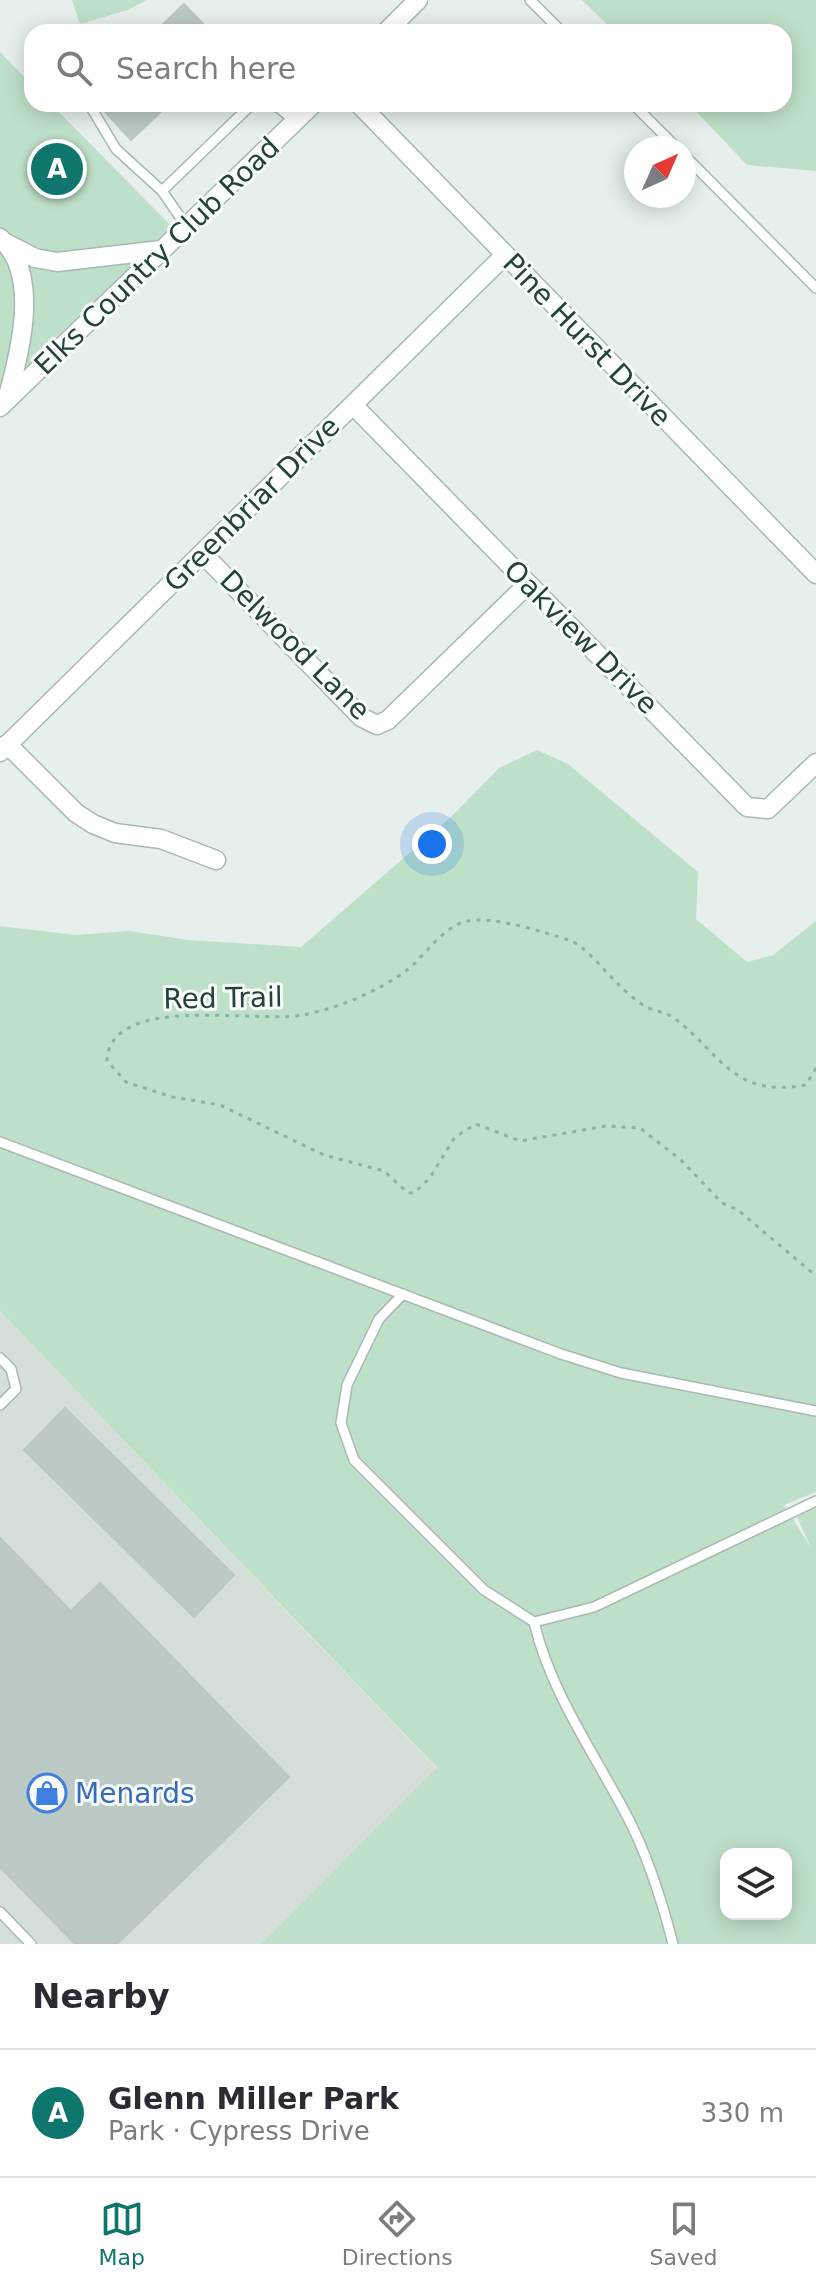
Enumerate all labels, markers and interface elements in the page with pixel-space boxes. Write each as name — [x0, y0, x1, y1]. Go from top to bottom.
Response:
search box — [24, 24, 792, 112]
icon: search — [52, 46, 96, 90]
text: Search here — [116, 51, 296, 86]
street label: Elks Country Club Road — [28, 130, 286, 382]
north arrow — [624, 136, 696, 208]
pin: A — [31, 139, 83, 199]
street label: Pine Hurst Drive — [496, 247, 678, 433]
street label: Greenbriar Drive — [158, 410, 346, 598]
street label: Oakview Drive — [497, 553, 665, 721]
street label: Delwood Lane — [213, 563, 377, 727]
your location — [412, 824, 452, 864]
street label: Red Trail — [163, 980, 283, 1016]
shop icon: Menards — [26, 1772, 68, 1814]
place label: Menards — [75, 1777, 195, 1810]
map controls — [720, 1848, 792, 1920]
button: layers — [720, 1848, 792, 1920]
text: Nearby — [32, 1976, 170, 2016]
text: Glenn Miller Park — [108, 2081, 399, 2116]
text: A — [48, 2098, 68, 2128]
text: 330 m — [701, 2098, 784, 2128]
text: Park · Cypress Drive — [108, 2116, 370, 2146]
tab: Map — [98, 2197, 145, 2270]
tab: Directions — [342, 2197, 453, 2270]
tab: Saved — [650, 2197, 718, 2270]

